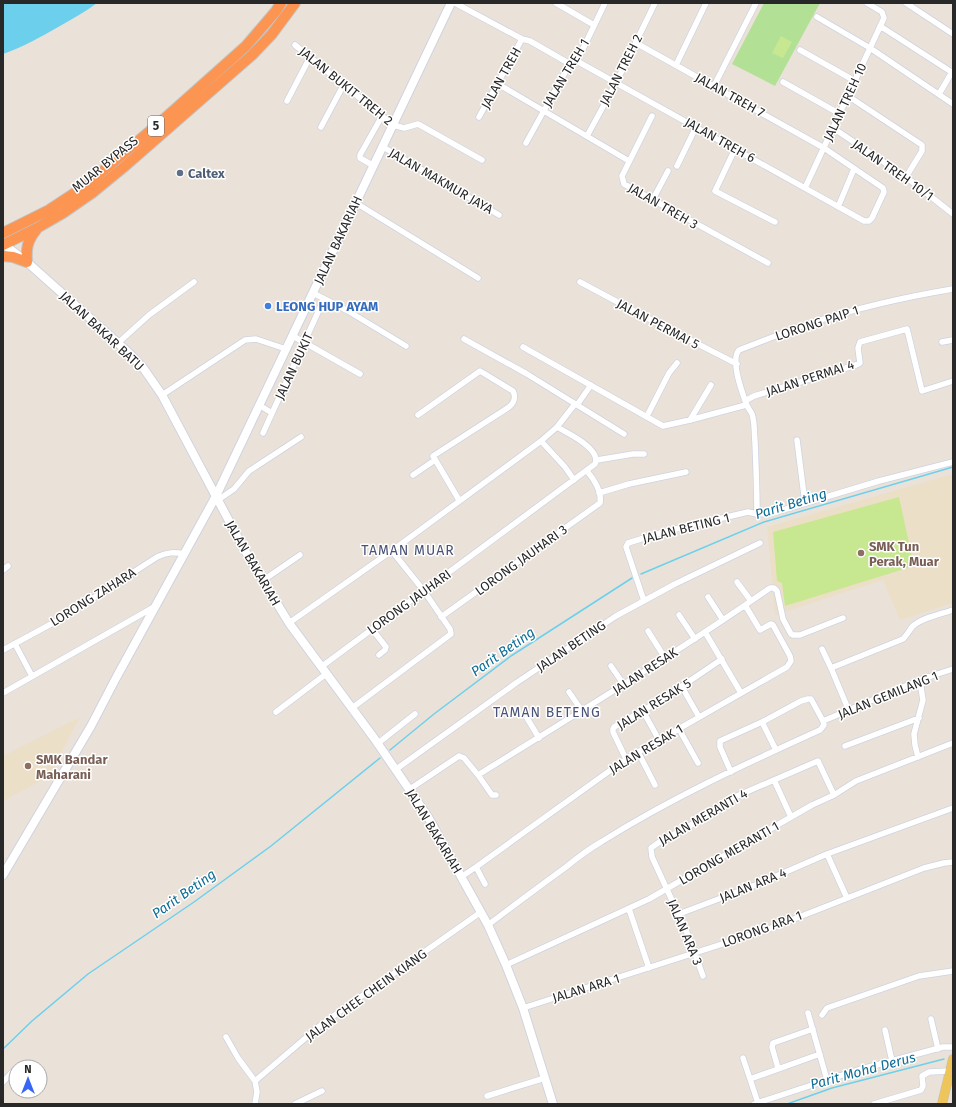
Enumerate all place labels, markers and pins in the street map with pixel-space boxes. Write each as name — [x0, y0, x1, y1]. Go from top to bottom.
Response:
place label: Caltex — [188, 166, 225, 181]
marker: Caltex — [175, 168, 185, 178]
place label: LEONG HUP AYAM — [276, 299, 378, 314]
marker: LEONG HUP AYAM — [263, 301, 273, 311]
place label: SMK Tun Perak, Muar — [869, 539, 940, 569]
marker: SMK Tun Perak, Muar — [856, 548, 866, 558]
place label: SMK Bandar Maharani — [36, 752, 108, 782]
marker: SMK Bandar Maharani — [23, 761, 33, 771]

